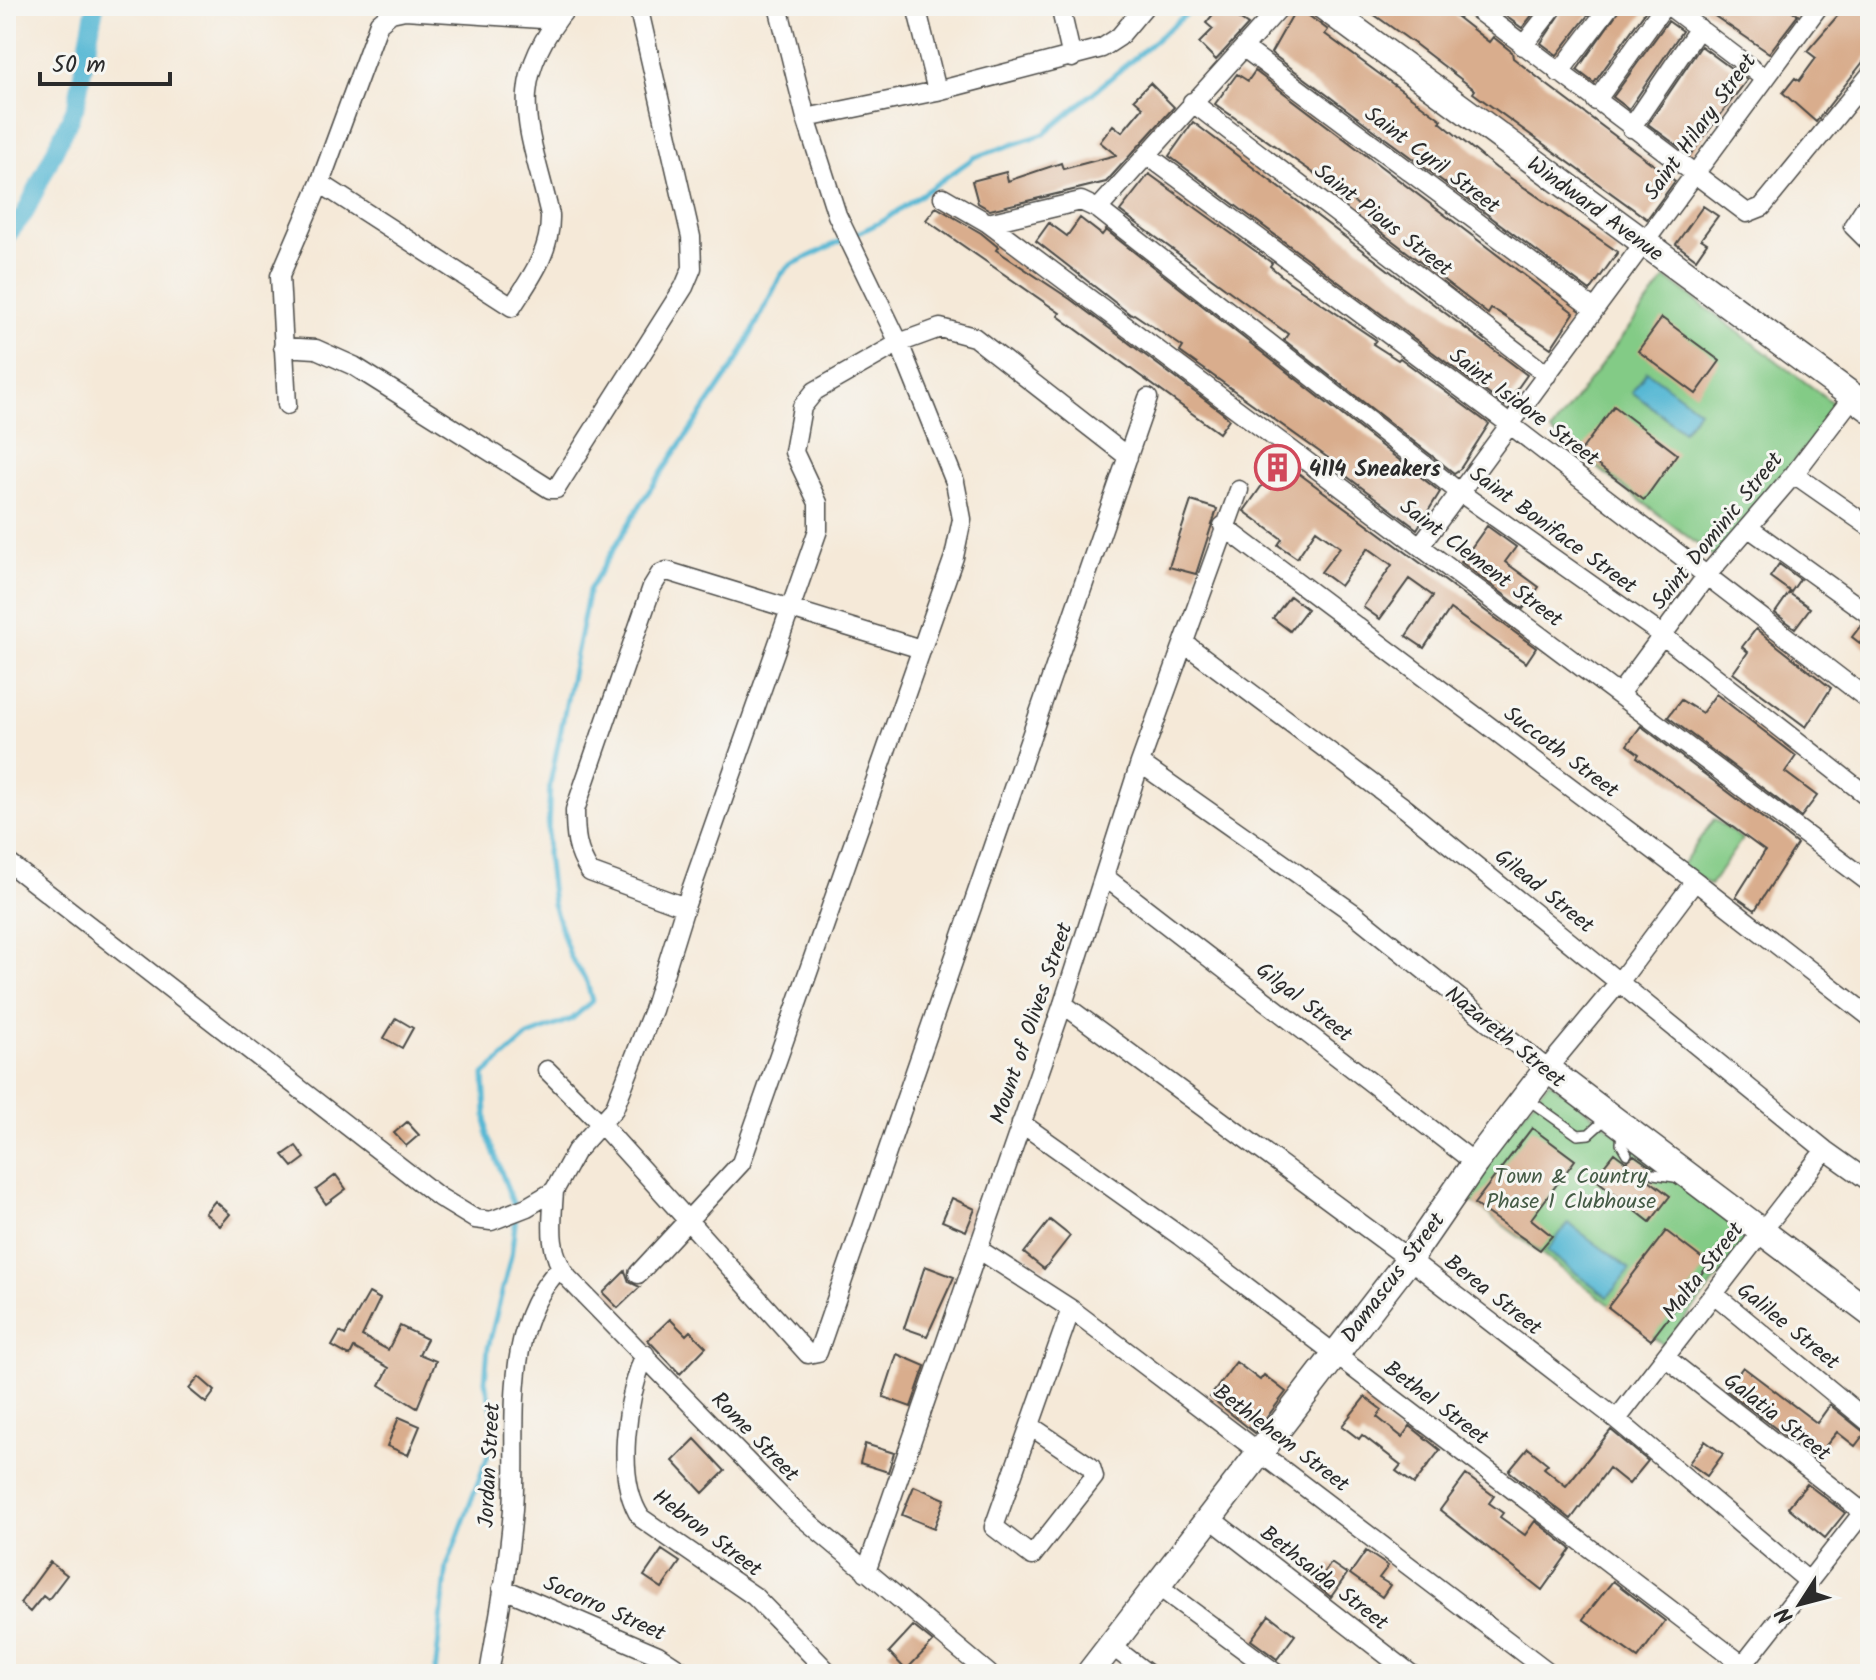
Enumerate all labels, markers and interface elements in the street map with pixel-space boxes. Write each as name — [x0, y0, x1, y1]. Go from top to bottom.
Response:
scale bar — [40, 36, 170, 86]
text: 50 m — [52, 46, 106, 85]
street label: Saint Hilary Street — [1636, 46, 1767, 208]
street label: Saint Cyril Street — [1356, 98, 1507, 224]
street label: Windward Avenue — [1519, 148, 1670, 272]
street label: Saint Pious Street — [1305, 155, 1460, 287]
street label: Saint Isidore Street — [1441, 340, 1606, 477]
building icon: 4114 Sneakers — [1254, 444, 1302, 492]
street label: Saint Dominic Street — [1643, 445, 1793, 618]
place label: 4114 Sneakers — [1309, 453, 1442, 488]
street label: Saint Boniface Street — [1461, 458, 1644, 604]
street label: Saint Clement Street — [1391, 491, 1570, 638]
street label: Succoth Street — [1495, 698, 1626, 808]
street label: Gilead Street — [1486, 841, 1601, 944]
street label: Mount of Olives Street — [981, 918, 1083, 1129]
street label: Gilgal Street — [1247, 954, 1360, 1052]
street label: Nazareth Street — [1436, 978, 1573, 1098]
park label: Town & Country Phase 1 Clubhouse — [1486, 1160, 1656, 1220]
street label: Damascus Street — [1333, 1205, 1455, 1351]
street label: Malta Street — [1654, 1214, 1754, 1328]
street label: Berea Street — [1436, 1246, 1549, 1346]
street label: Galilee Street — [1728, 1274, 1847, 1380]
street label: Bethel Street — [1375, 1353, 1496, 1456]
street label: Galatia Street — [1715, 1365, 1838, 1472]
street label: Bethlehem Street — [1205, 1376, 1357, 1502]
street label: Rome Street — [702, 1384, 807, 1492]
street label: Jordan Street — [470, 1401, 511, 1529]
street label: Hebron Street — [644, 1481, 769, 1587]
street label: Bethsaida Street — [1252, 1517, 1396, 1641]
north arrow — [1760, 1564, 1840, 1644]
street label: Socorro Street — [537, 1567, 671, 1652]
text: N — [1768, 1598, 1804, 1630]

